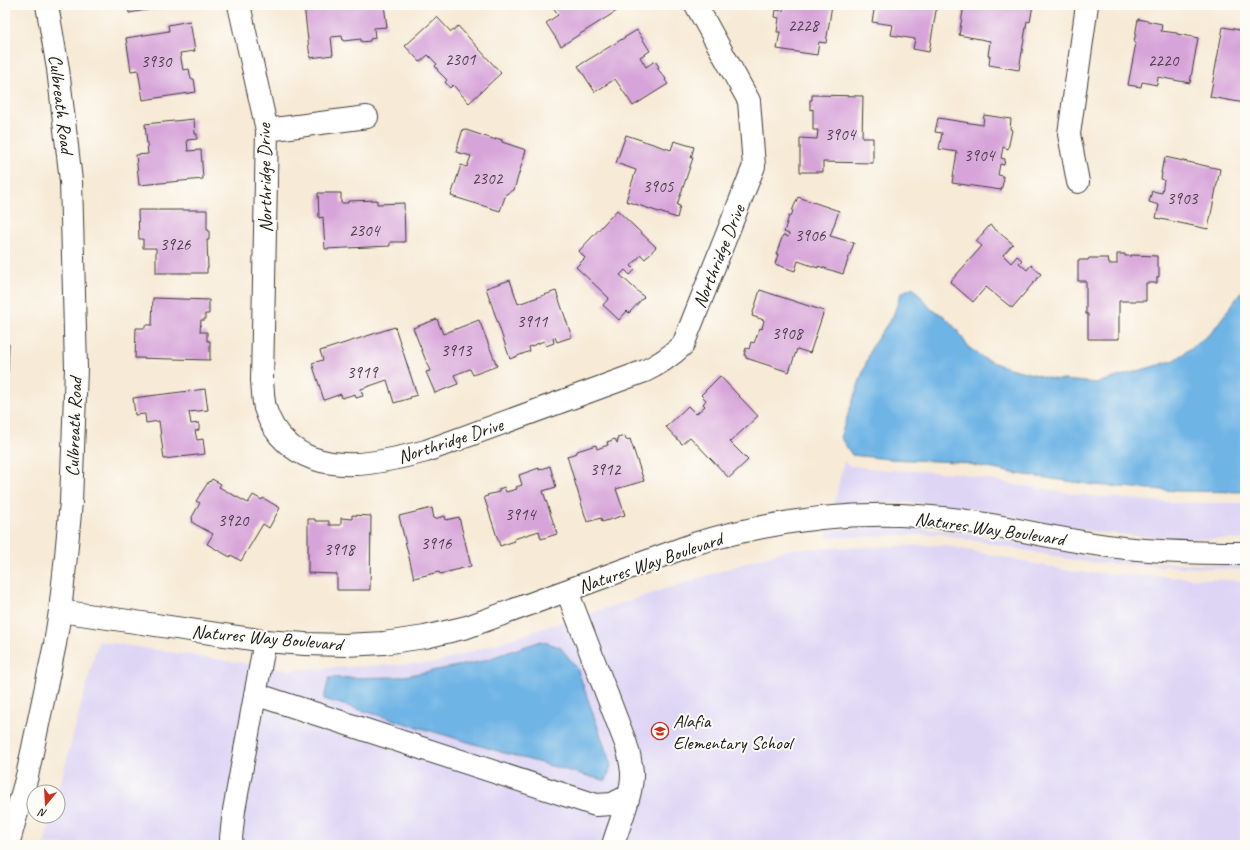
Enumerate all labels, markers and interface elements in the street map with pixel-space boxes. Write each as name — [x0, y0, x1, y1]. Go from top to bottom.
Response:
house number: 2228 — [788, 15, 821, 36]
house number: 2301 — [445, 49, 477, 70]
house number: 2220 — [1148, 50, 1180, 71]
house number: 3930 — [141, 51, 173, 72]
street label: Culbreath Road — [43, 53, 79, 158]
street label: Northridge Drive — [252, 121, 278, 233]
house number: 3904 — [825, 124, 858, 145]
house number: 3904 — [964, 145, 997, 166]
house number: 2302 — [472, 168, 504, 189]
house number: 3905 — [643, 176, 675, 197]
house number: 3903 — [1167, 188, 1199, 209]
street label: Northridge Drive — [687, 200, 751, 312]
house number: 2304 — [349, 220, 382, 241]
house number: 3906 — [795, 225, 827, 246]
house number: 3926 — [160, 234, 192, 255]
house number: 3911 — [517, 311, 549, 332]
house number: 3908 — [772, 323, 805, 344]
house number: 3913 — [441, 340, 473, 361]
house number: 3919 — [347, 362, 379, 383]
street label: Culbreath Road — [60, 374, 88, 477]
street label: Northridge Drive — [395, 412, 508, 469]
house number: 3912 — [590, 459, 622, 480]
house number: 3914 — [505, 504, 538, 525]
street label: Natures Way Boulevard — [914, 507, 1070, 552]
house number: 3920 — [218, 510, 250, 531]
street label: Natures Way Boulevard — [575, 526, 729, 599]
house number: 3916 — [421, 533, 453, 554]
house number: 3918 — [324, 539, 357, 560]
street label: Natures Way Boulevard — [191, 619, 347, 657]
place label: Alafia Elementary School — [673, 709, 795, 755]
school or university icon: Alafia Elementary School — [650, 721, 670, 741]
north arrow — [26, 784, 66, 824]
text: N — [35, 805, 48, 821]

